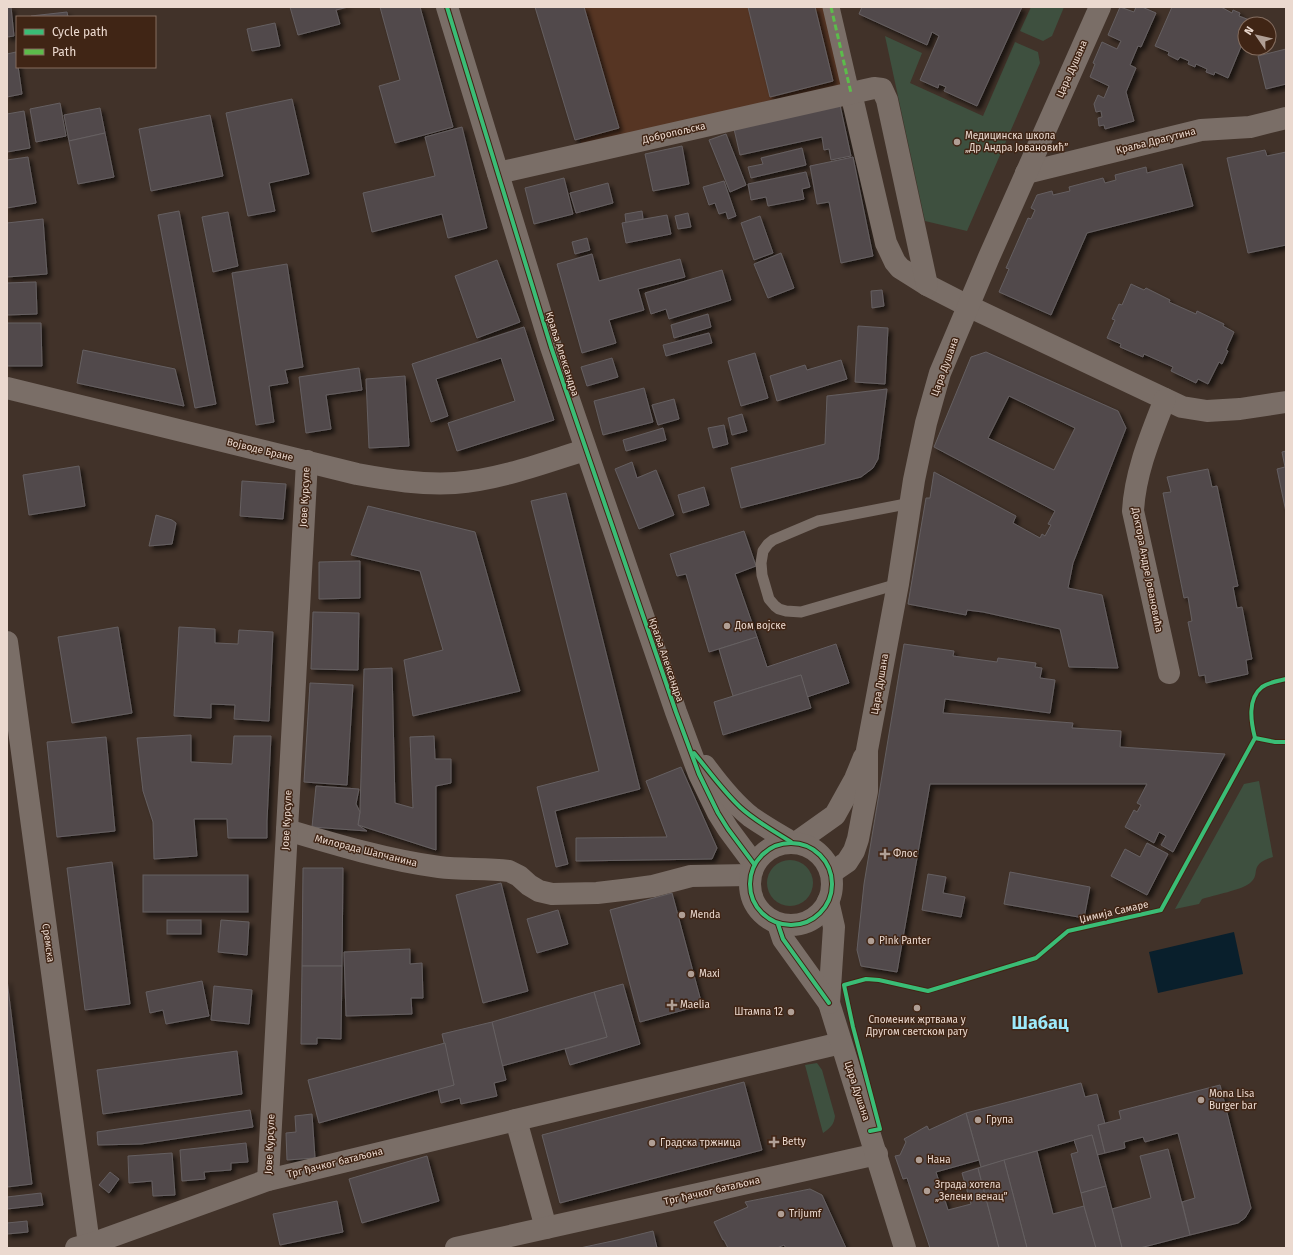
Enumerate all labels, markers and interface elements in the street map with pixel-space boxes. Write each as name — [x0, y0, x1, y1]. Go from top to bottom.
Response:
legend — [16, 16, 156, 68]
north arrow — [1237, 16, 1277, 56]
text: N — [1242, 24, 1257, 37]
text: Cycle path — [52, 25, 108, 39]
street label: Цара Душана — [1054, 38, 1090, 100]
text: Path — [52, 45, 76, 59]
street label: Добропољска — [640, 120, 707, 146]
street label: Краља Драгутина — [1115, 125, 1197, 157]
place label: Медицинска школа „Др Андра Јовановић” — [965, 130, 1068, 154]
marker: Медицинска школа „Др Андра Јовановић” — [952, 137, 962, 147]
street label: Краља Александра — [543, 310, 581, 398]
street label: Цара Душана — [929, 336, 961, 398]
street label: Војводе Бране — [225, 435, 295, 464]
street label: Јове Курсуле — [297, 467, 313, 527]
street label: Доктора Андре Јовановића — [1129, 505, 1165, 634]
street label: Краља Александра — [646, 616, 686, 704]
place label: Дом војске — [734, 619, 786, 632]
marker: Дом војске — [722, 621, 732, 631]
street label: Цара Душана — [869, 653, 891, 715]
street label: Јове Курсуле — [279, 790, 295, 850]
street label: Милорада Шапчанина — [314, 832, 418, 870]
place label: Флос — [893, 848, 918, 860]
marker: Флос — [880, 849, 890, 859]
street label: Џимија Самаре — [1078, 897, 1150, 926]
place label: Menda — [690, 909, 721, 921]
marker: Menda — [677, 910, 687, 920]
street label: Сремска — [39, 923, 57, 963]
place label: Pink Panter — [879, 935, 931, 947]
marker: Pink Panter — [866, 936, 876, 946]
place label: Maxi — [699, 968, 720, 980]
marker: Maxi — [686, 969, 696, 979]
place label: Maelia — [680, 999, 710, 1011]
marker: Maelia — [667, 1000, 677, 1010]
marker: Споменик жртвама у Другом светском рату — [912, 1003, 922, 1013]
place label: Штампа 12 — [734, 1006, 783, 1018]
marker: Штампа 12 — [786, 1007, 796, 1017]
district label: Шабац — [1012, 1012, 1069, 1034]
place label: Споменик жртвама у Другом светском рату — [865, 1014, 968, 1038]
street label: Цара Душана — [842, 1060, 872, 1122]
place label: Mona Lisa Burger bar — [1209, 1088, 1257, 1112]
marker: Mona Lisa Burger bar — [1196, 1095, 1206, 1105]
street label: Јове Курсуле — [262, 1114, 278, 1174]
place label: Група — [986, 1114, 1013, 1126]
marker: Група — [973, 1115, 983, 1125]
place label: Betty — [782, 1136, 806, 1148]
place label: Градска тржница — [660, 1137, 741, 1149]
marker: Betty — [769, 1137, 779, 1147]
marker: Градска тржница — [647, 1138, 657, 1148]
street label: Трг ђачког батаљона — [286, 1145, 384, 1181]
place label: Нана — [927, 1154, 951, 1166]
marker: Нана — [914, 1155, 924, 1165]
street label: Трг ђачког батаљона — [663, 1174, 761, 1208]
place label: Зграда хотела „Зелени венац” — [935, 1179, 1008, 1203]
marker: Зграда хотела „Зелени венац” — [922, 1186, 932, 1196]
place label: Trijumf — [789, 1208, 822, 1220]
marker: Trijumf — [776, 1209, 786, 1219]

